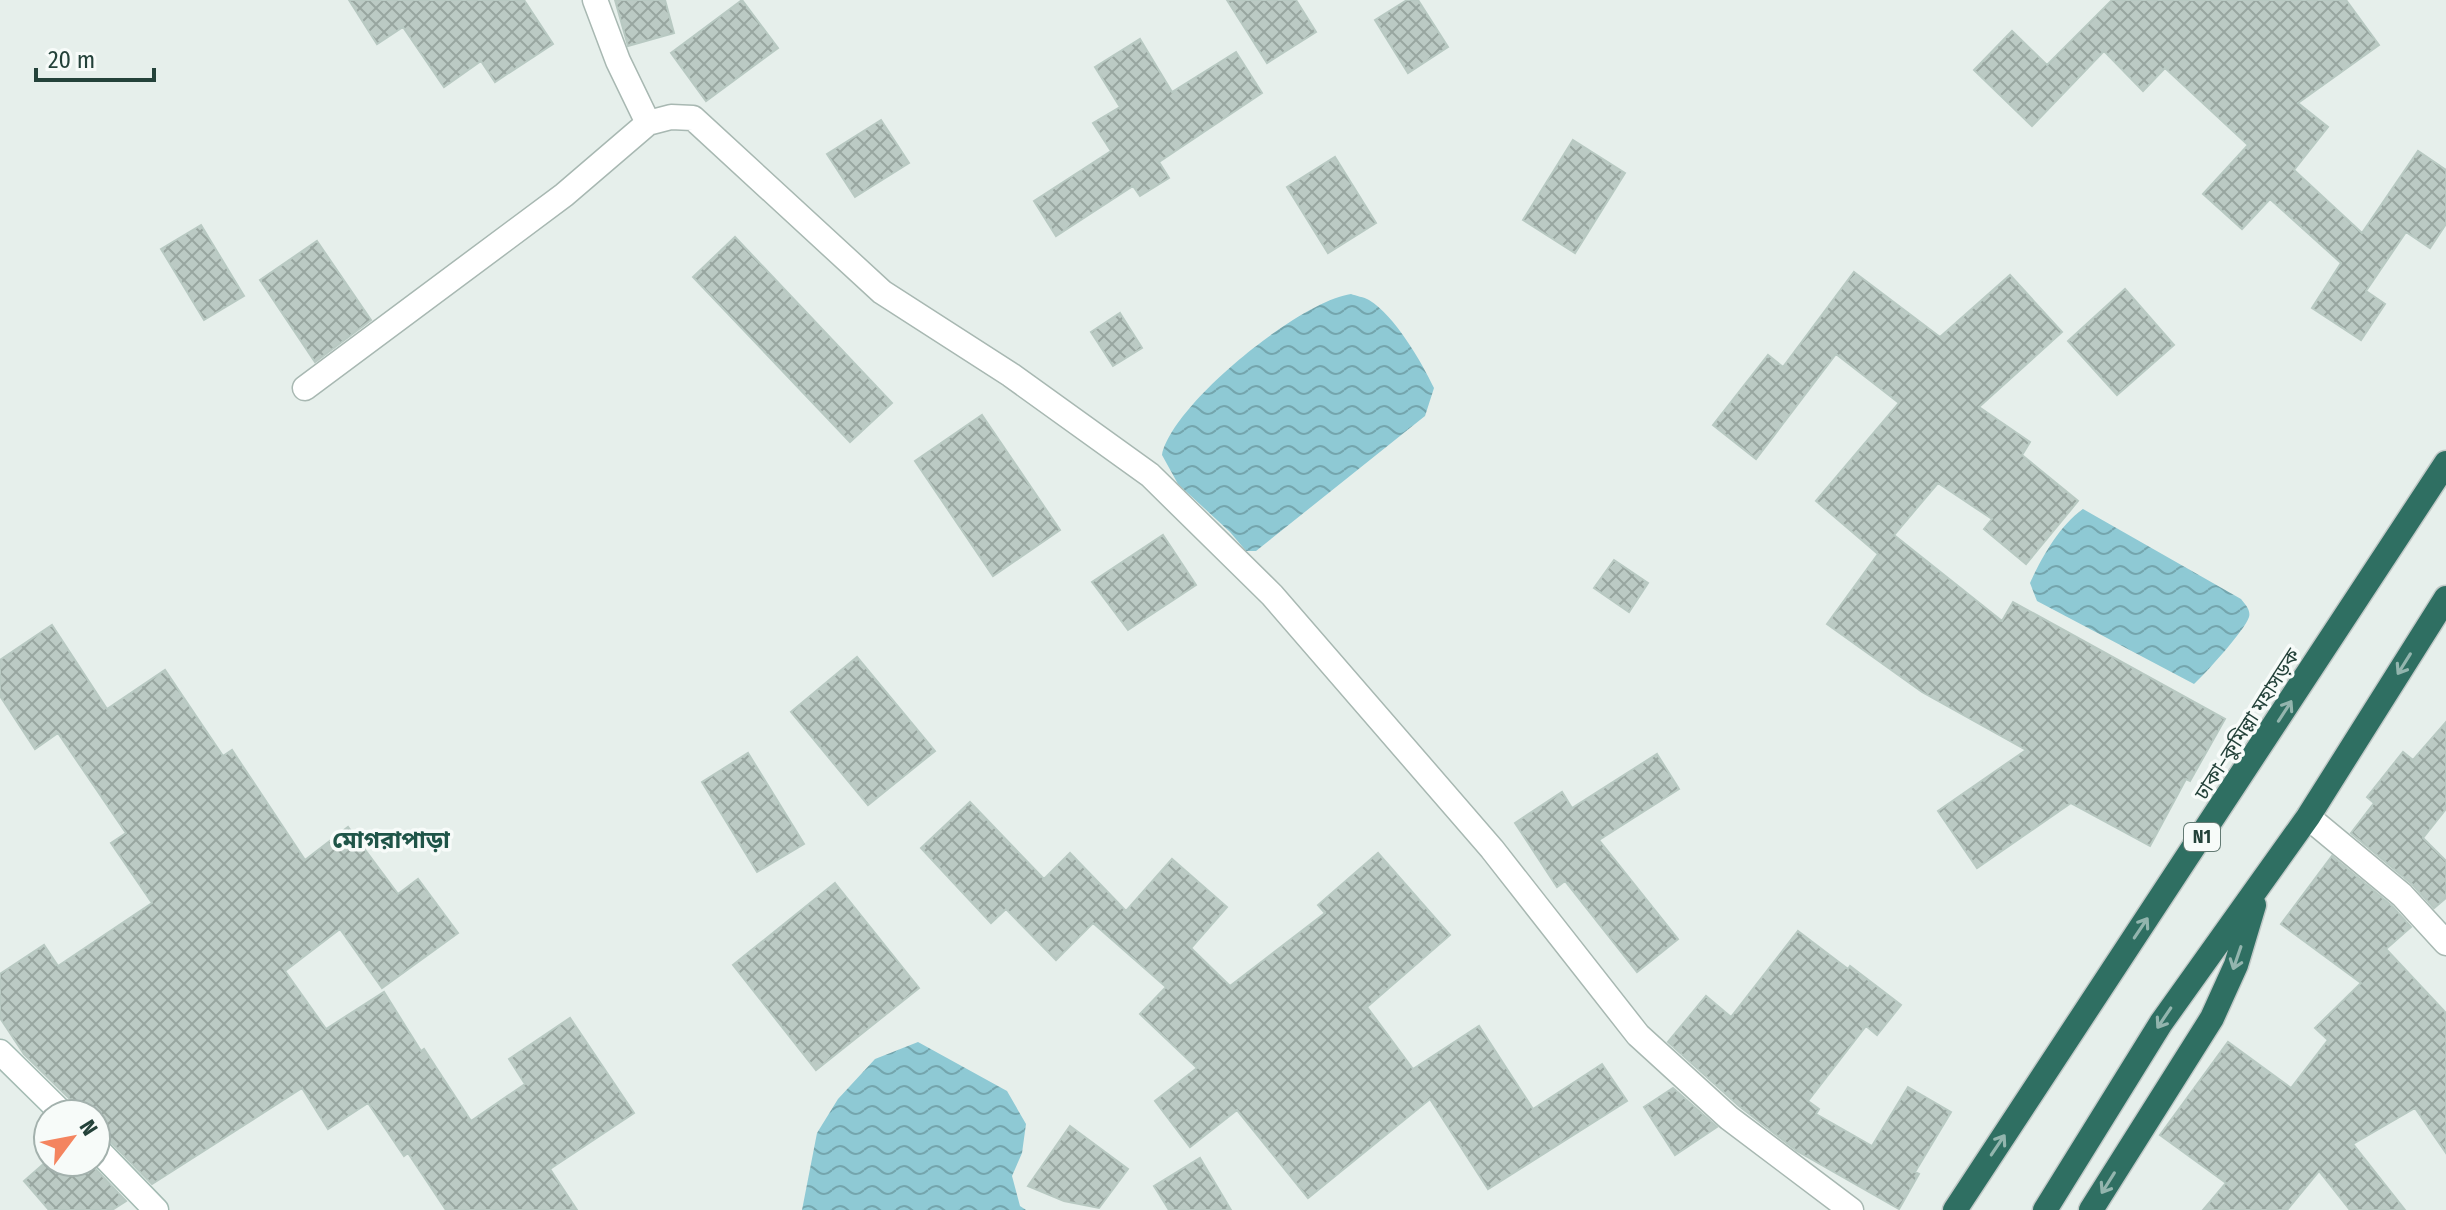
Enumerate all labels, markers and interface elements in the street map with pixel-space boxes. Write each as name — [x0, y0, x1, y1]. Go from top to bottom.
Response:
scale bar — [36, 32, 154, 82]
text: 20 m — [48, 46, 95, 74]
street label: ঢাকা–কুমিল্লা মহাসড়ক — [2189, 643, 2305, 805]
one-way arrow — [2396, 652, 2412, 675]
one-way arrow — [2277, 700, 2293, 723]
road number: N1 — [2184, 823, 2220, 851]
district label: মোগরাপাড়া — [332, 826, 451, 854]
one-way arrow — [2134, 917, 2150, 940]
one-way arrow — [2229, 946, 2244, 971]
one-way arrow — [2156, 1007, 2172, 1029]
north arrow — [32, 1098, 112, 1178]
text: N — [74, 1115, 103, 1140]
one-way arrow — [1990, 1134, 2006, 1157]
one-way arrow — [2099, 1171, 2115, 1194]

